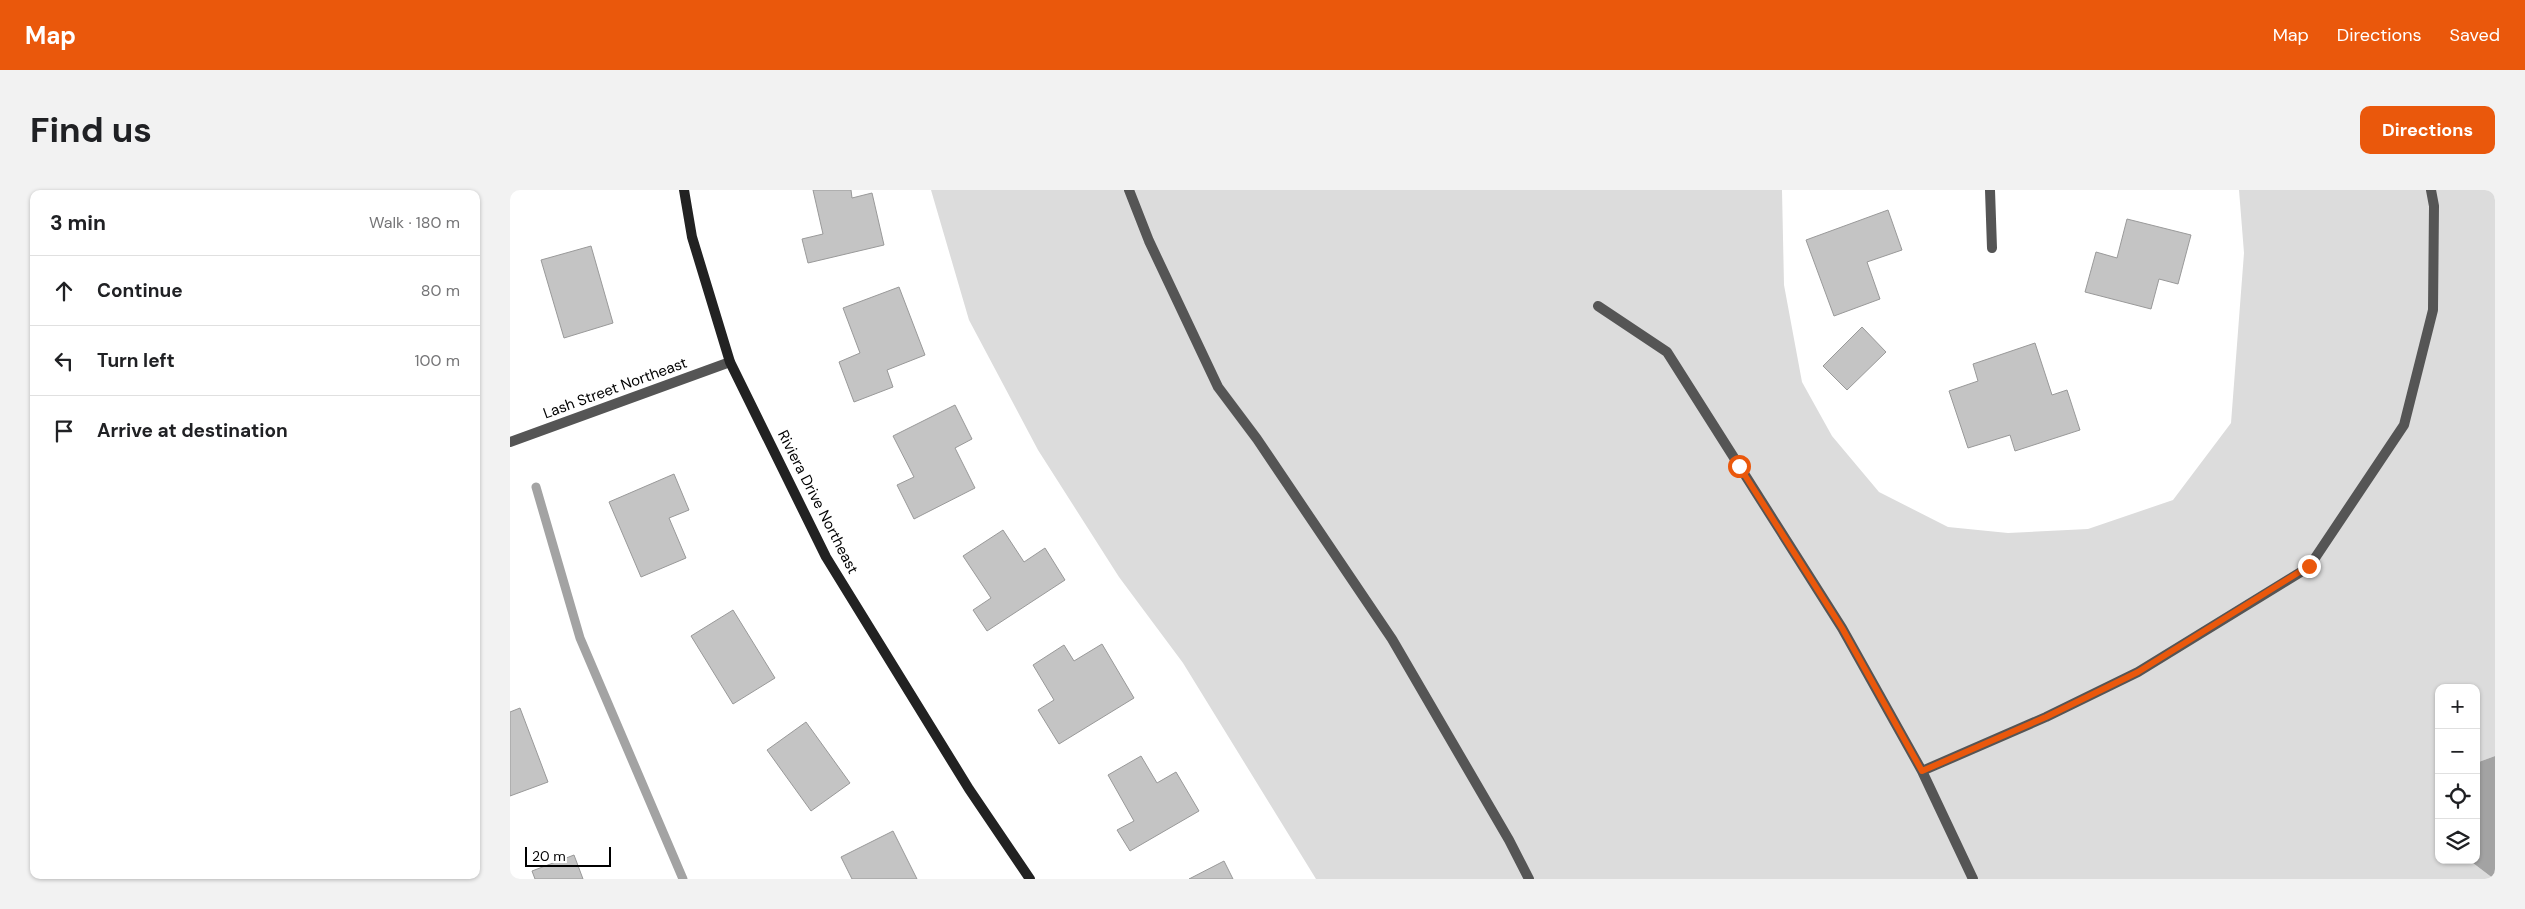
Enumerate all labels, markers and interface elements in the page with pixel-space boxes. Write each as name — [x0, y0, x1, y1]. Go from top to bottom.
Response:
text: Map — [25, 20, 76, 51]
text: Map — [2273, 23, 2309, 47]
text: Directions — [2337, 23, 2422, 47]
text: Saved — [2450, 23, 2500, 47]
button: Directions — [2360, 106, 2495, 154]
text: Find us — [30, 107, 152, 153]
text: 3 min — [50, 209, 106, 237]
text: Walk · 180 m — [369, 212, 460, 233]
icon: ahead — [50, 277, 78, 305]
text: Continue — [97, 278, 183, 303]
text: 80 m — [421, 280, 460, 301]
icon: left — [50, 347, 78, 375]
text: Turn left — [97, 348, 175, 373]
text: 100 m — [415, 350, 460, 371]
street label: Lash Street Northeast — [540, 353, 690, 423]
icon: arrive — [50, 417, 78, 445]
text: Arrive at destination — [97, 418, 288, 443]
street label: Riviera Drive Northeast — [773, 427, 863, 577]
route start — [1728, 455, 1751, 478]
route end — [2298, 555, 2321, 578]
map controls — [2435, 684, 2480, 864]
button: + — [2435, 684, 2480, 729]
button: − — [2435, 729, 2480, 774]
button: locate — [2435, 774, 2480, 819]
button: layers — [2435, 819, 2480, 864]
scale bar — [525, 844, 611, 867]
text: 20 m — [532, 847, 566, 865]

